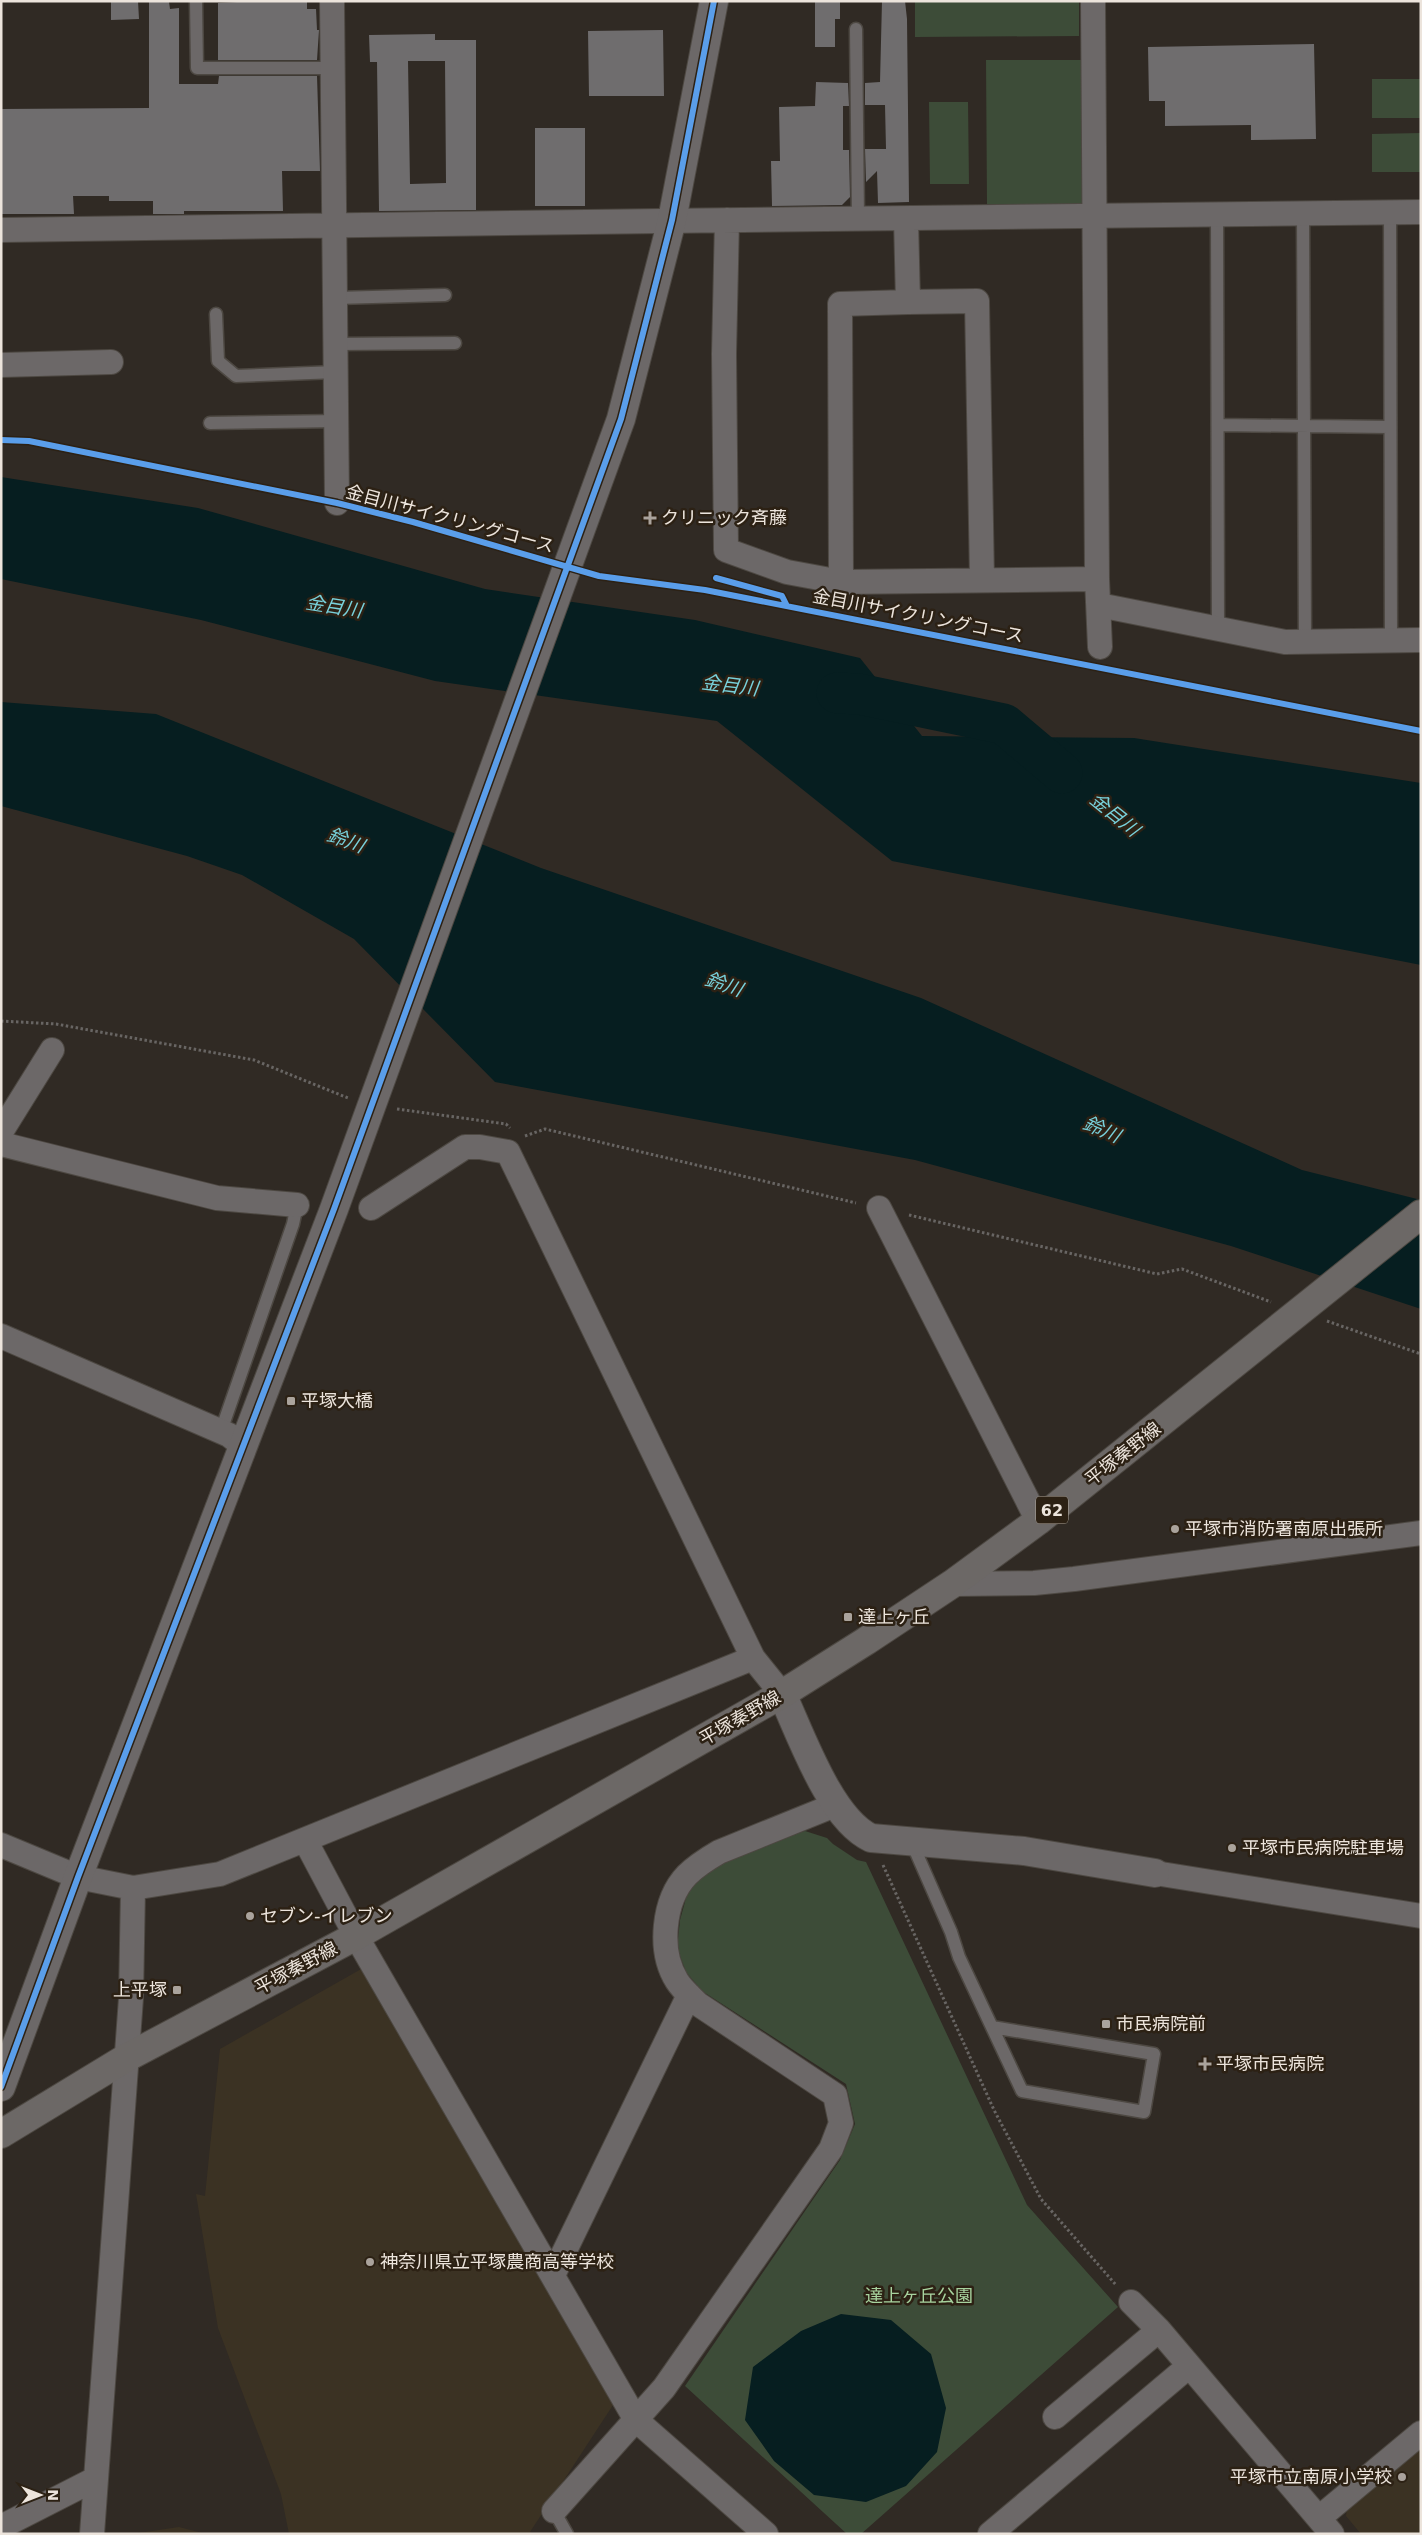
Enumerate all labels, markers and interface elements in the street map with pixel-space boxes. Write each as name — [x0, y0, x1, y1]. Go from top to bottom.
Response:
street label: 金目川サイクリングコース — [344, 481, 557, 556]
place label: クリニック斉藤 — [661, 507, 787, 528]
marker: クリニック斉藤 — [643, 511, 657, 525]
street label: 金目川サイクリングコース — [811, 585, 1026, 646]
water label: 金目川 — [304, 591, 366, 622]
water label: 金目川 — [700, 671, 762, 700]
water label: 金目川 — [1086, 788, 1146, 842]
water label: 鈴川 — [324, 823, 369, 858]
water label: 鈴川 — [702, 967, 747, 1001]
water label: 鈴川 — [1080, 1111, 1126, 1147]
place label: 平塚大橋 — [301, 1390, 373, 1411]
marker: 平塚大橋 — [285, 1395, 297, 1407]
street label: 平塚秦野線 — [1081, 1418, 1165, 1490]
road number: 62 — [1036, 1496, 1068, 1524]
place label: 平塚市消防署南原出張所 — [1185, 1518, 1383, 1539]
marker: 平塚市消防署南原出張所 — [1169, 1523, 1181, 1535]
place label: 達上ヶ丘 — [858, 1606, 930, 1627]
marker: 達上ヶ丘 — [842, 1611, 854, 1623]
street label: 平塚秦野線 — [696, 1686, 784, 1749]
place label: 平塚市民病院駐車場 — [1242, 1837, 1404, 1858]
marker: 平塚市民病院駐車場 — [1226, 1842, 1238, 1854]
place label: セブン-イレブン — [260, 1905, 393, 1926]
marker: セブン-イレブン — [244, 1910, 256, 1922]
street label: 平塚秦野線 — [251, 1937, 340, 1998]
place label: 上平塚 — [113, 1979, 167, 2000]
marker: 上平塚 — [171, 1984, 183, 1996]
place label: 市民病院前 — [1116, 2013, 1206, 2034]
marker: 市民病院前 — [1100, 2018, 1112, 2030]
place label: 平塚市民病院 — [1216, 2053, 1324, 2074]
marker: 平塚市民病院 — [1198, 2057, 1212, 2071]
place label: 神奈川県立平塚農商高等学校 — [380, 2251, 614, 2272]
marker: 神奈川県立平塚農商高等学校 — [364, 2256, 376, 2268]
park label: 達上ヶ丘公園 — [865, 2285, 973, 2306]
place label: 平塚市立南原小学校 — [1230, 2466, 1392, 2487]
north arrow — [15, 2470, 65, 2520]
marker: 平塚市立南原小学校 — [1396, 2471, 1408, 2483]
text: N — [45, 2489, 61, 2501]

